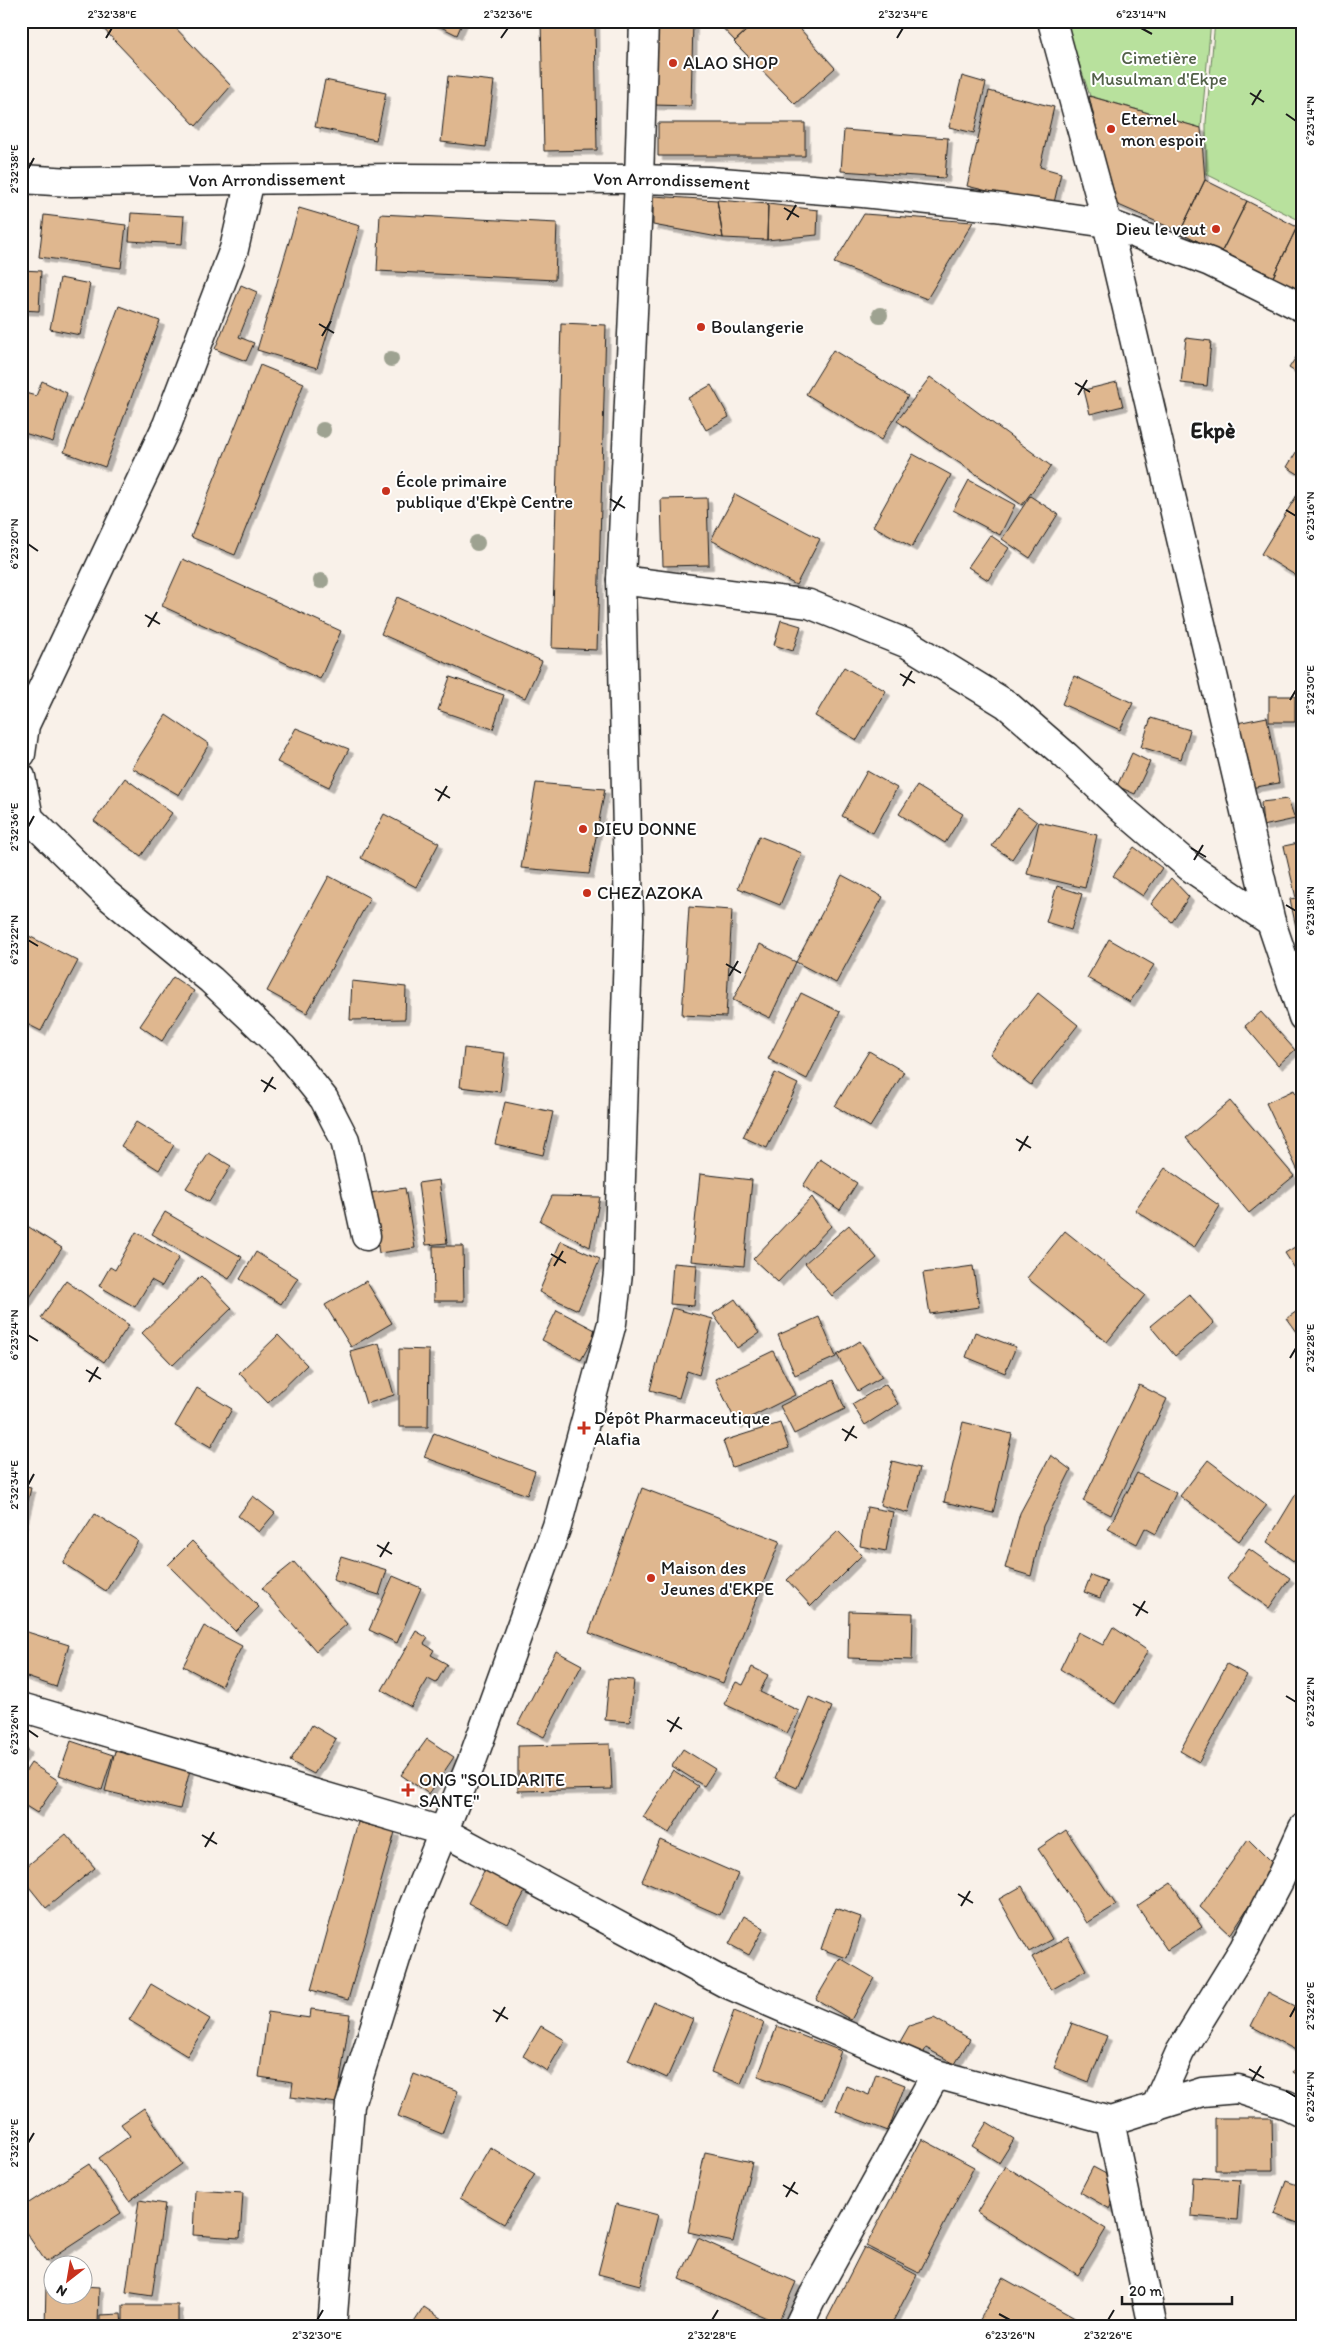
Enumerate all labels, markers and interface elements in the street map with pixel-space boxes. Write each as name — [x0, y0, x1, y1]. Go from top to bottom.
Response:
text: 2°32'38"E — [87, 7, 137, 21]
text: 2°32'36"E — [484, 7, 533, 21]
text: 2°32'34"E — [878, 7, 928, 21]
text: 6°23'14"N — [1116, 7, 1166, 21]
park label: Cimetière Musulman d'Ekpe — [1091, 47, 1227, 90]
place label: ALAO SHOP — [683, 52, 778, 74]
marker: ALAO SHOP — [667, 57, 679, 69]
text: 6°23'14"N — [1303, 96, 1317, 146]
place label: Eternel mon espoir — [1121, 108, 1206, 151]
marker: Eternel mon espoir — [1105, 123, 1117, 135]
text: 2°32'38"E — [7, 144, 21, 194]
street label: Von Arrondissement — [188, 168, 346, 192]
street label: Von Arrondissement — [593, 168, 751, 195]
place label: Dieu le veut — [1115, 218, 1206, 240]
marker: Dieu le veut — [1210, 223, 1222, 235]
place label: Boulangerie — [711, 316, 804, 338]
marker: Boulangerie — [695, 321, 707, 333]
district label: Ekpè — [1191, 417, 1235, 444]
place label: École primaire publique d'Ekpè Centre — [396, 470, 573, 513]
marker: École primaire publique d'Ekpè Centre — [380, 485, 392, 497]
text: 6°23'16"N — [1303, 491, 1317, 541]
text: 6°23'20"N — [7, 518, 21, 570]
text: 2°32'30"E — [1303, 665, 1317, 715]
text: 2°32'36"E — [7, 802, 21, 851]
place label: DIEU DONNE — [593, 818, 697, 840]
marker: DIEU DONNE — [577, 823, 589, 835]
place label: CHEZ AZOKA — [597, 882, 703, 904]
text: 6°23'18"N — [1303, 886, 1317, 936]
marker: CHEZ AZOKA — [581, 887, 593, 899]
text: 6°23'22"N — [7, 915, 21, 965]
text: 6°23'24"N — [7, 1310, 21, 1360]
text: 2°32'28"E — [1303, 1323, 1317, 1372]
place label: Dépôt Pharmaceutique Alafia — [594, 1407, 770, 1450]
marker: Dépôt Pharmaceutique Alafia — [578, 1422, 590, 1434]
text: 2°32'34"E — [7, 1460, 21, 1510]
place label: Maison des Jeunes d'EKPE — [661, 1557, 774, 1600]
marker: Maison des Jeunes d'EKPE — [645, 1572, 657, 1584]
text: 6°23'22"N — [1303, 1677, 1317, 1727]
text: 6°23'26"N — [7, 1705, 21, 1755]
place label: ONG "SOLIDARITE SANTE" — [419, 1769, 565, 1812]
marker: ONG "SOLIDARITE SANTE" — [401, 1783, 415, 1797]
text: 2°32'26"E — [1303, 1981, 1317, 2030]
text: 6°23'24"N — [1303, 2072, 1317, 2122]
text: 2°32'32"E — [7, 2118, 21, 2167]
north arrow — [42, 2256, 92, 2306]
scale bar — [1122, 2273, 1232, 2305]
text: N — [53, 2281, 70, 2300]
text: 20 m — [1129, 2282, 1163, 2300]
text: 2°32'30"E — [292, 2328, 342, 2342]
text: 2°32'28"E — [688, 2328, 737, 2342]
text: 6°23'26"N — [985, 2328, 1035, 2342]
text: 2°32'26"E — [1084, 2328, 1133, 2342]

